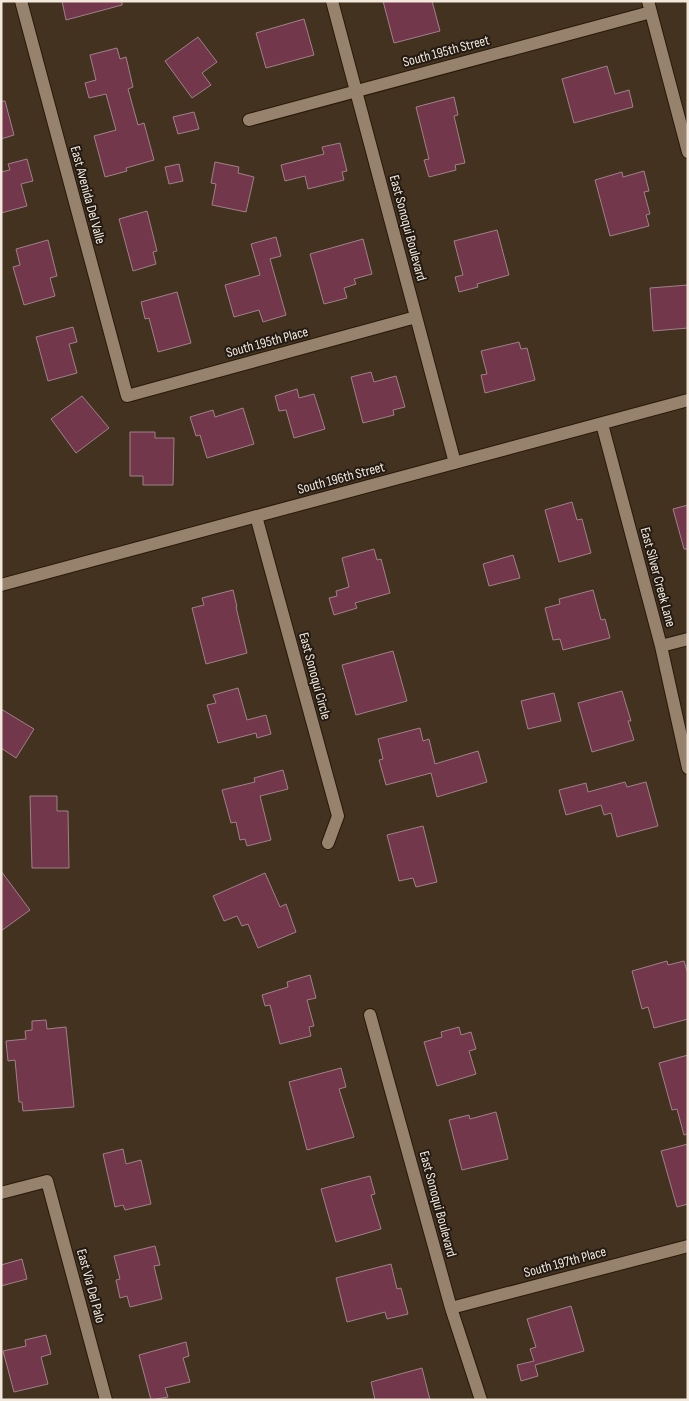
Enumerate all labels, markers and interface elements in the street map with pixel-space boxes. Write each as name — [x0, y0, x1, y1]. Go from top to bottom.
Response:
street label: South 195th Street — [401, 31, 491, 71]
street label: East Avenida Del Valle — [67, 144, 109, 246]
street label: East Sonoqui Boulevard — [386, 173, 430, 283]
street label: South 195th Place — [224, 323, 310, 361]
street label: South 196th Street — [296, 458, 386, 498]
street label: East Silver Creek Lane — [637, 525, 679, 629]
street label: East Sonoqui Circle — [295, 631, 335, 721]
street label: East Sonoqui Boulevard — [416, 1149, 460, 1259]
street label: South 197th Place — [522, 1243, 608, 1281]
street label: East Via Del Palo — [73, 1247, 109, 1325]

